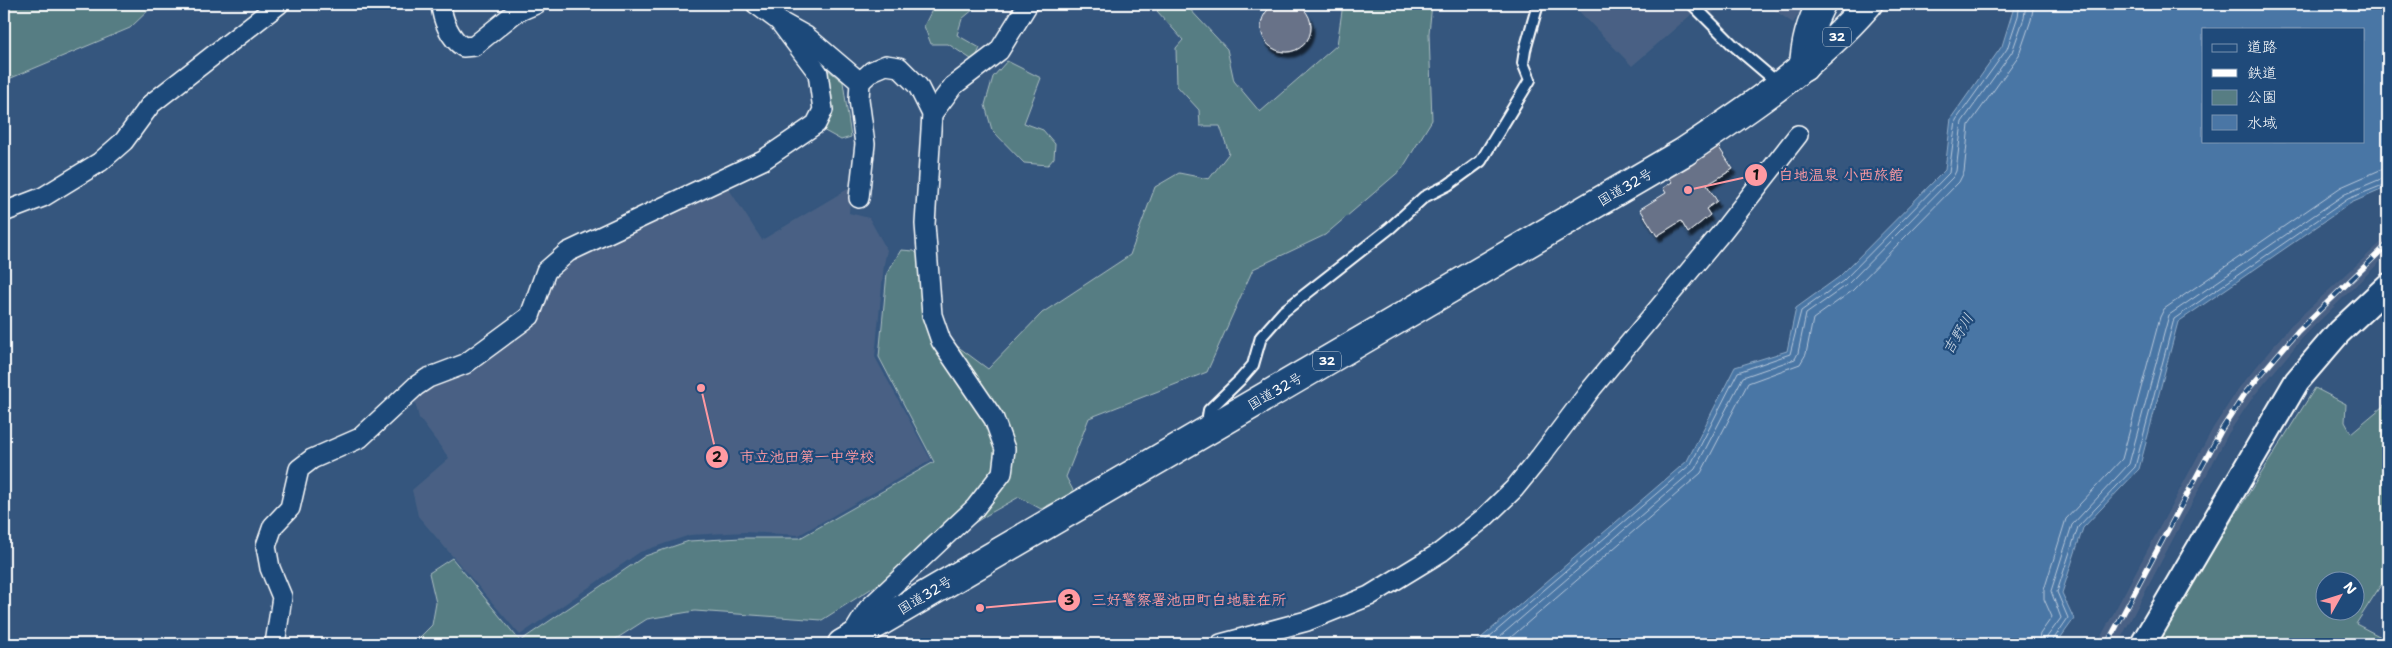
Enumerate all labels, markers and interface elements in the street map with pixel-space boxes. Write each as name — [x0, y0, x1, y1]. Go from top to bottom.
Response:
road number: 32 — [1823, 28, 1851, 46]
legend — [2202, 28, 2364, 142]
text: 道路 — [2247, 37, 2277, 57]
text: 鉄道 — [2247, 63, 2277, 83]
text: 公園 — [2247, 87, 2277, 107]
text: 水域 — [2247, 113, 2277, 133]
callout: 白地温泉 小西旅館 — [1743, 160, 1913, 190]
street label: 国道32号 — [1594, 164, 1656, 210]
text: 1 — [1753, 165, 1760, 185]
text: 白地温泉 小西旅館 — [1778, 165, 1904, 185]
water label: 吉野川 — [1938, 310, 1978, 358]
road number: 32 — [1313, 352, 1341, 371]
street label: 国道32号 — [1244, 368, 1306, 414]
callout: 市立池田第一中学校 — [705, 442, 885, 472]
text: 2 — [712, 447, 723, 467]
text: 市立池田第一中学校 — [739, 447, 875, 467]
north arrow — [2314, 570, 2364, 620]
street label: 国道32号 — [894, 572, 956, 618]
text: N — [2340, 578, 2361, 598]
callout: 三好警察署池田町白地駐在所 — [1057, 585, 1297, 615]
text: 3 — [1064, 590, 1074, 610]
text: 三好警察署池田町白地駐在所 — [1091, 590, 1287, 610]

